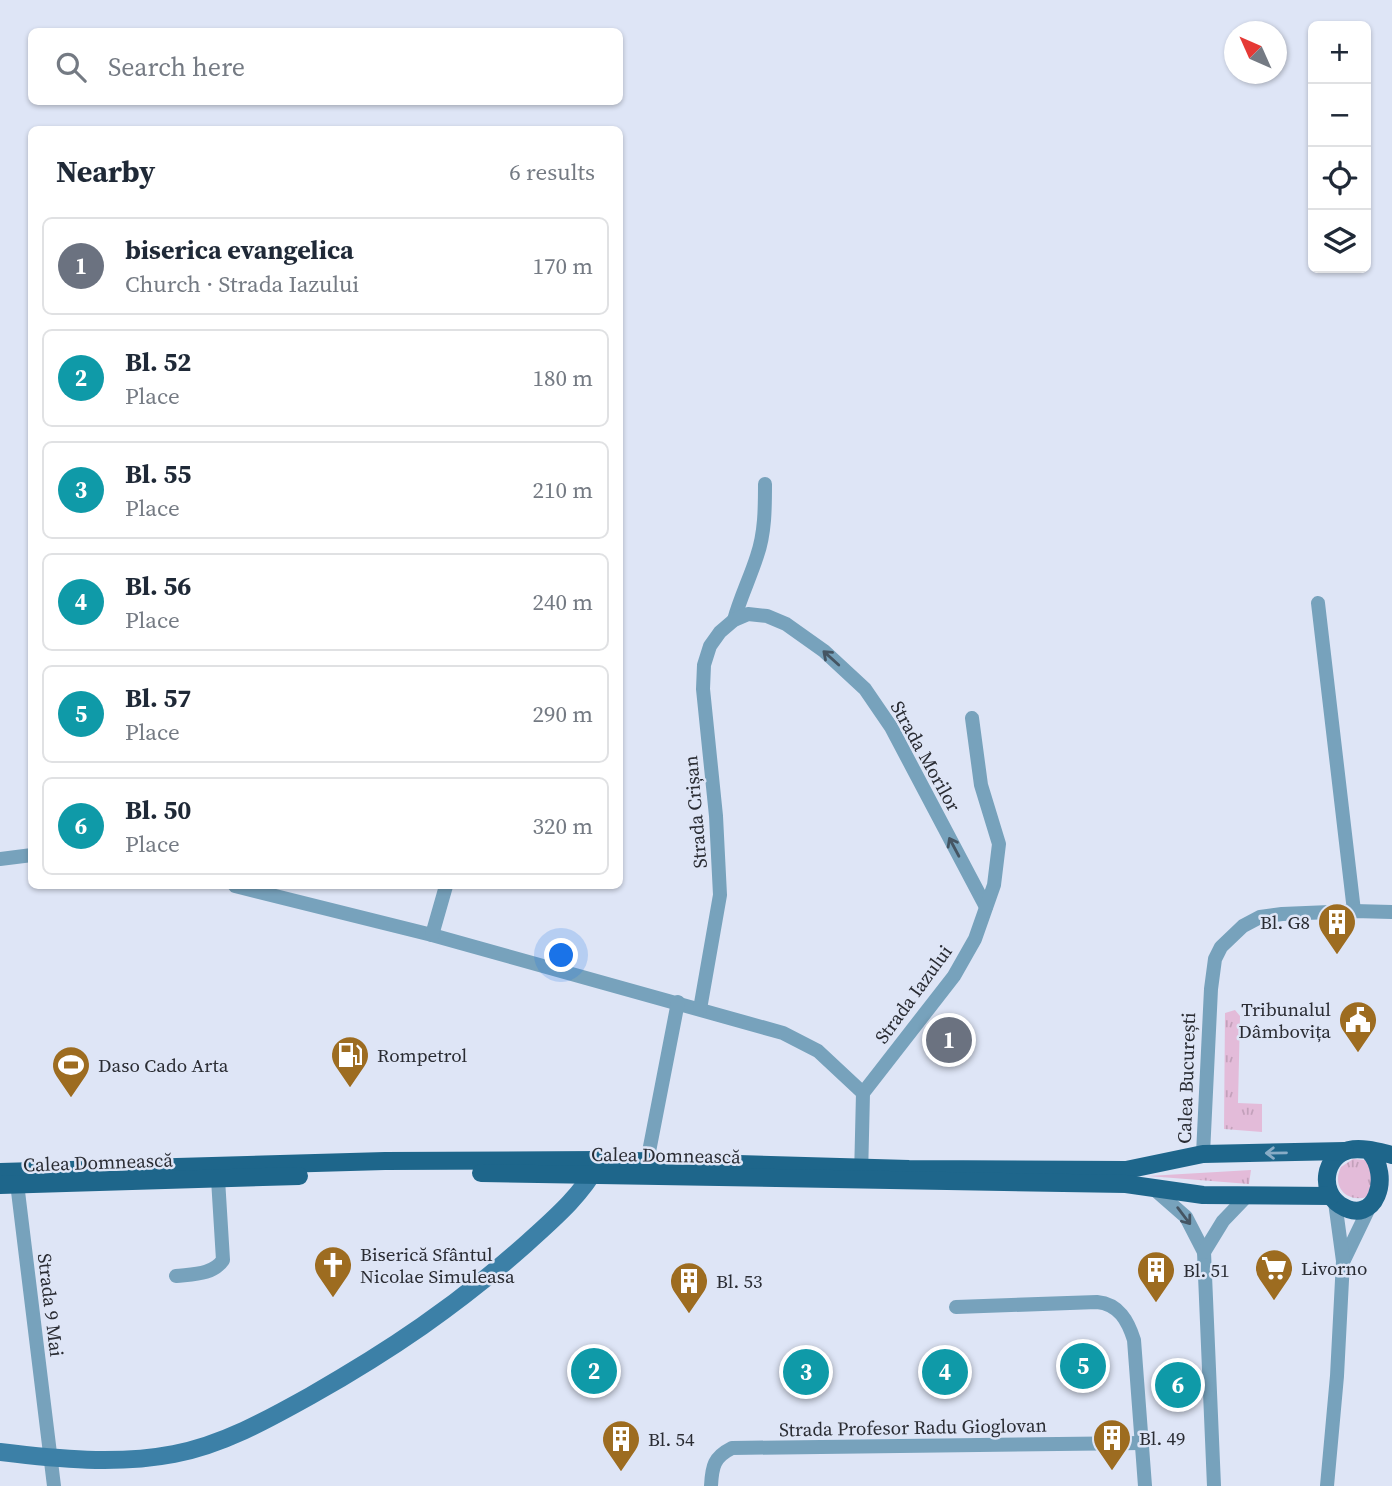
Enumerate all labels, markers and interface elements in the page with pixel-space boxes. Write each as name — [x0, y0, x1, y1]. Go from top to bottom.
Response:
north arrow — [1224, 21, 1287, 84]
map controls — [1308, 21, 1371, 273]
button: + — [1308, 21, 1371, 84]
search box — [28, 28, 623, 105]
icon: search — [52, 48, 90, 86]
text: Search here — [108, 49, 245, 85]
button: − — [1308, 84, 1371, 147]
button: locate — [1308, 147, 1371, 210]
text: Nearby — [56, 151, 155, 192]
text: 6 results — [509, 156, 595, 188]
button: layers — [1308, 210, 1371, 273]
text: biserica evangelica — [125, 232, 354, 268]
text: 1 — [75, 250, 87, 282]
text: 170 m — [532, 250, 593, 282]
text: Church · Strada Iazului — [125, 268, 359, 300]
text: Bl. 52 — [125, 344, 191, 380]
text: 2 — [75, 362, 87, 394]
text: 180 m — [532, 362, 593, 394]
text: Place — [125, 380, 180, 412]
text: Bl. 55 — [125, 456, 191, 492]
text: 3 — [75, 474, 87, 506]
text: 210 m — [532, 474, 593, 506]
text: Place — [125, 492, 180, 524]
text: Bl. 56 — [125, 568, 191, 604]
text: 4 — [75, 586, 87, 618]
text: 240 m — [532, 586, 593, 618]
text: Place — [125, 604, 180, 636]
one-way arrow — [823, 649, 840, 666]
text: Bl. 57 — [125, 680, 191, 716]
street label: Strada Morilor — [885, 696, 967, 816]
text: 5 — [75, 698, 87, 730]
text: 290 m — [532, 698, 593, 730]
text: Place — [125, 716, 180, 748]
street label: Strada Crișan — [677, 755, 713, 869]
text: Bl. 50 — [125, 792, 191, 828]
text: 6 — [75, 810, 87, 842]
text: 320 m — [532, 810, 593, 842]
text: Place — [125, 828, 180, 860]
one-way arrow — [947, 837, 960, 858]
building icon: Bl. G8 — [1316, 901, 1358, 956]
place label: Bl. G8 — [1260, 909, 1310, 935]
your location — [544, 938, 578, 972]
street label: Strada Iazului — [868, 939, 958, 1049]
place label: Tribunalul Dâmbovița — [1238, 996, 1331, 1044]
public building icon: Tribunalul Dâmbovița — [1337, 999, 1379, 1054]
street label: Calea București — [1171, 1012, 1201, 1144]
pin: 1 — [926, 1014, 972, 1066]
fuel station icon: Rompetrol — [329, 1034, 371, 1089]
place label: Rompetrol — [377, 1042, 467, 1068]
sports icon: Daso Cado Arta — [50, 1044, 92, 1099]
place label: Daso Cado Arta — [98, 1052, 229, 1078]
street label: Calea Domnească — [591, 1141, 741, 1169]
street label: Calea Domnească — [23, 1146, 174, 1178]
one-way arrow — [1265, 1146, 1288, 1160]
one-way arrow — [1176, 1207, 1191, 1225]
place label: Biserică Sfântul Nicolae Simuleasa — [360, 1241, 515, 1289]
church icon: Biserică Sfântul Nicolae Simuleasa — [312, 1244, 354, 1299]
supermarket icon: Livorno — [1253, 1247, 1295, 1302]
building icon: Bl. 51 — [1135, 1249, 1177, 1304]
street label: Strada 9 Mai — [32, 1252, 70, 1358]
place label: Livorno — [1301, 1255, 1367, 1281]
place label: Bl. 51 — [1183, 1257, 1230, 1283]
building icon: Bl. 53 — [668, 1260, 710, 1315]
place label: Bl. 53 — [716, 1268, 763, 1294]
pin: 5 — [1060, 1340, 1106, 1392]
pin: 2 — [571, 1345, 617, 1397]
pin: 3 — [783, 1346, 829, 1398]
pin: 4 — [922, 1346, 968, 1398]
pin: 6 — [1155, 1359, 1201, 1411]
street label: Strada Profesor Radu Gioglovan — [779, 1412, 1047, 1442]
building icon: Bl. 49 — [1091, 1417, 1133, 1472]
building icon: Bl. 54 — [600, 1418, 642, 1473]
place label: Bl. 49 — [1139, 1425, 1186, 1451]
place label: Bl. 54 — [648, 1426, 695, 1452]

